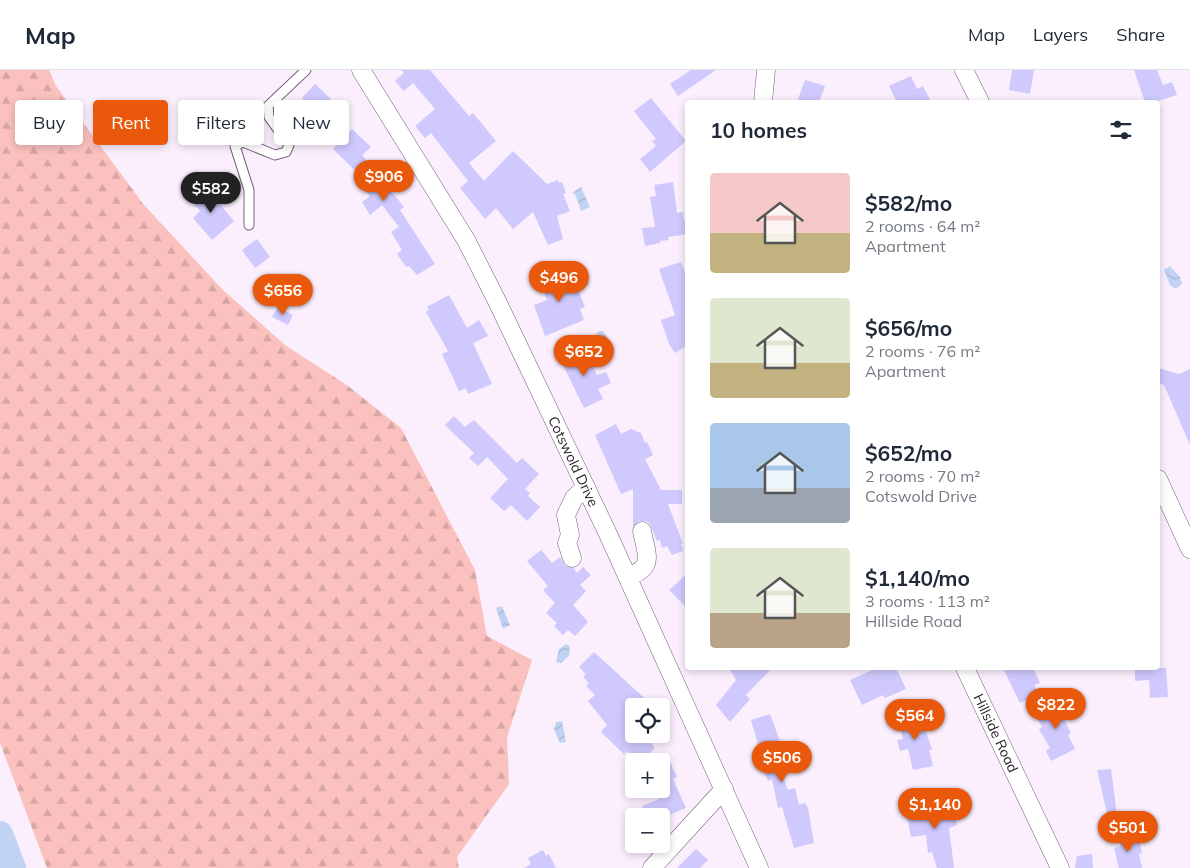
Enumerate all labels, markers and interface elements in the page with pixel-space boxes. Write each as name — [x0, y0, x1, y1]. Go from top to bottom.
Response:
text: Map — [25, 20, 76, 50]
text: Map — [968, 23, 1005, 46]
text: Layers — [1033, 23, 1088, 46]
text: Share — [1116, 23, 1165, 46]
chip: Buy — [15, 100, 83, 145]
chip: Rent — [93, 100, 168, 145]
chip: Filters — [178, 100, 264, 145]
chip: New — [274, 100, 349, 145]
icon: filters — [1107, 116, 1135, 144]
text: 10 homes — [710, 117, 807, 143]
pin: $906 — [354, 160, 414, 202]
text: $906 — [365, 166, 403, 186]
pin: $582 — [181, 172, 241, 214]
text: $582 — [192, 178, 230, 198]
text: $582/mo — [865, 190, 952, 216]
icon: home — [750, 193, 810, 253]
text: 2 rooms · 64 m² — [865, 216, 980, 236]
text: Apartment — [865, 236, 946, 256]
pin: $496 — [529, 260, 589, 303]
text: $496 — [540, 267, 578, 287]
pin: $656 — [253, 274, 313, 316]
text: $656 — [264, 280, 302, 300]
text: $656/mo — [865, 315, 952, 341]
icon: home — [750, 318, 810, 378]
pin: $652 — [554, 334, 614, 377]
text: $652 — [565, 341, 603, 361]
text: 2 rooms · 76 m² — [865, 341, 980, 361]
text: Apartment — [865, 361, 946, 381]
street label: Cotswold Drive — [544, 413, 603, 510]
text: $652/mo — [865, 440, 952, 466]
icon: home — [750, 443, 810, 503]
text: 2 rooms · 70 m² — [865, 466, 980, 486]
text: Cotswold Drive — [865, 486, 977, 506]
text: $1,140/mo — [865, 565, 970, 591]
icon: home — [750, 568, 810, 628]
text: 3 rooms · 113 m² — [865, 591, 990, 611]
text: Hillside Road — [865, 611, 962, 631]
pin: $822 — [1026, 688, 1086, 730]
street label: Hillside Road — [970, 691, 1022, 775]
text: $822 — [1037, 694, 1075, 714]
map controls — [625, 698, 670, 853]
button: locate — [625, 698, 670, 743]
pin: $564 — [885, 698, 945, 741]
text: $564 — [896, 705, 934, 725]
pin: $506 — [752, 740, 812, 783]
text: $506 — [763, 747, 801, 767]
button: + — [625, 753, 670, 798]
pin: $1,140 — [894, 788, 976, 830]
text: $1,140 — [909, 794, 961, 814]
button: − — [625, 808, 670, 853]
pin: $501 — [1098, 810, 1158, 853]
text: $501 — [1109, 817, 1147, 837]

